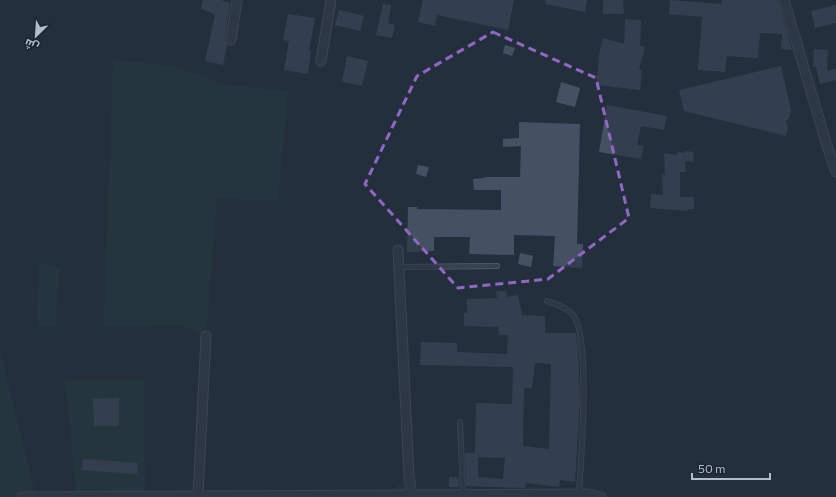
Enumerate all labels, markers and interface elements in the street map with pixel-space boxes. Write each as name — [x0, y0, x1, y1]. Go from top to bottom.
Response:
north arrow — [16, 16, 56, 56]
text: ش — [22, 36, 41, 54]
scale bar — [692, 455, 770, 481]
text: 50 m — [698, 461, 726, 475]

